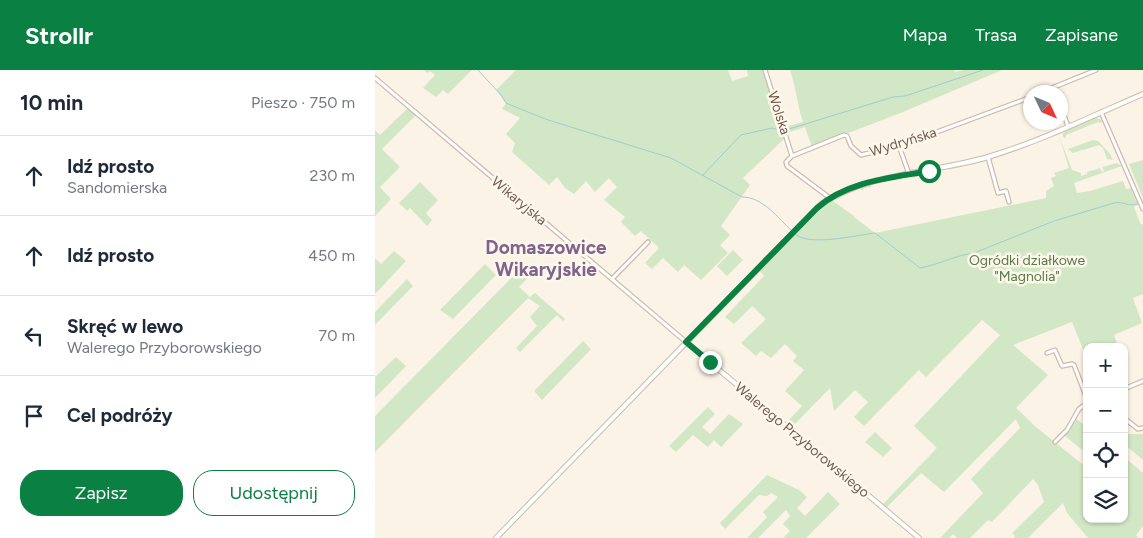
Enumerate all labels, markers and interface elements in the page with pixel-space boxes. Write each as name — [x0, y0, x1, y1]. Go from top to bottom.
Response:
text: Strollr — [25, 21, 93, 50]
text: Mapa — [903, 24, 947, 46]
text: Trasa — [975, 24, 1017, 46]
text: Zapisane — [1045, 24, 1118, 46]
north arrow — [1023, 85, 1068, 130]
street label: Wolska — [764, 89, 794, 137]
text: 10 min — [20, 90, 83, 115]
text: Pieszo · 750 m — [251, 93, 355, 112]
street label: Wydryńska — [867, 124, 939, 160]
text: Idź prosto — [67, 155, 154, 178]
route start — [918, 160, 941, 183]
icon: ahead — [20, 162, 48, 190]
text: 230 m — [310, 166, 355, 185]
street label: Wikaryjska — [488, 173, 550, 229]
text: Sandomierska — [67, 178, 167, 197]
district label: Domaszowice Wikaryjskie — [485, 236, 607, 281]
icon: ahead — [20, 242, 48, 270]
text: Idź prosto — [67, 244, 154, 267]
text: 450 m — [308, 246, 355, 265]
park label: Ogródki działkowe "Magnolia" — [969, 252, 1085, 285]
text: Skręć w lewo — [67, 315, 183, 338]
icon: left — [20, 322, 48, 350]
text: 70 m — [319, 326, 355, 345]
text: Walerego Przyborowskiego — [67, 338, 262, 357]
map controls — [1083, 343, 1128, 523]
button: + — [1083, 343, 1128, 388]
route end — [699, 351, 722, 374]
street label: Walerego Przyborowskiego — [731, 379, 873, 501]
button: − — [1083, 388, 1128, 433]
icon: arrive — [20, 402, 48, 430]
text: Cel podróży — [67, 404, 173, 427]
button: locate — [1083, 433, 1128, 478]
button: Zapisz — [20, 470, 183, 516]
button: Udostępnij — [193, 470, 355, 516]
button: layers — [1083, 478, 1128, 523]

